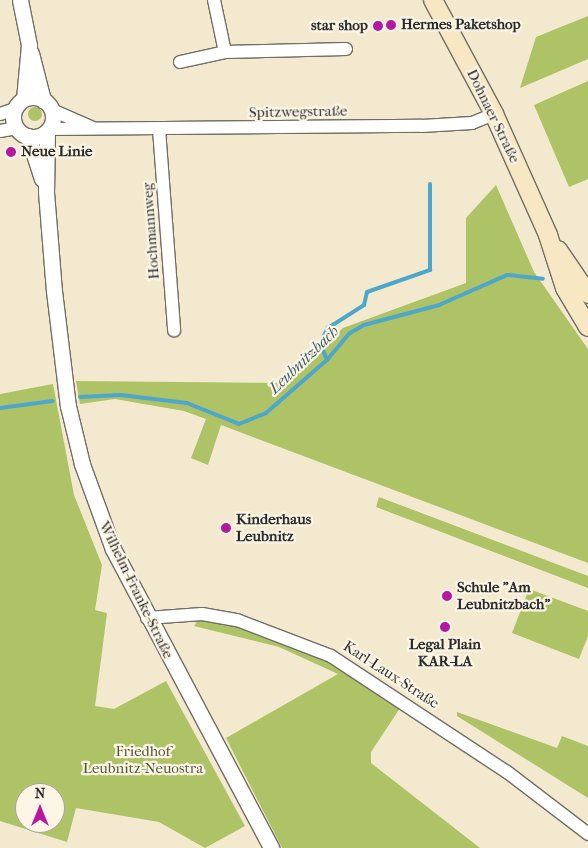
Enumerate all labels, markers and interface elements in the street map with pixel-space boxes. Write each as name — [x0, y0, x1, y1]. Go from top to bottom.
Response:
place label: Hermes Paketshop — [401, 16, 521, 34]
place label: star shop — [311, 17, 368, 35]
marker: Hermes Paketshop — [385, 19, 397, 31]
marker: star shop — [372, 20, 384, 32]
street label: Dohnaer Straße — [463, 66, 523, 166]
street label: Spitzwegstraße — [249, 102, 347, 122]
place label: Neue Linie — [21, 143, 92, 161]
marker: Neue Linie — [5, 146, 17, 158]
street label: Hochmannweg — [139, 182, 163, 280]
water label: Leubnitzbach — [265, 322, 343, 398]
place label: Kinderhaus Leubnitz — [236, 510, 311, 545]
street label: Wilhelm-Franke-Straße — [95, 518, 177, 662]
marker: Kinderhaus Leubnitz — [220, 522, 232, 534]
place label: Schule "Am Leubnitzbach" — [457, 578, 550, 613]
marker: Schule "Am Leubnitzbach" — [441, 590, 453, 602]
marker: Legal Plain KAR-LA — [439, 621, 451, 633]
place label: Legal Plain KAR-LA — [409, 635, 481, 670]
street label: Karl-Laux-Straße — [340, 637, 442, 713]
park label: Friedhof Leubnitz-Neuostra — [83, 742, 203, 777]
north arrow — [15, 783, 65, 833]
text: N — [35, 785, 45, 802]

